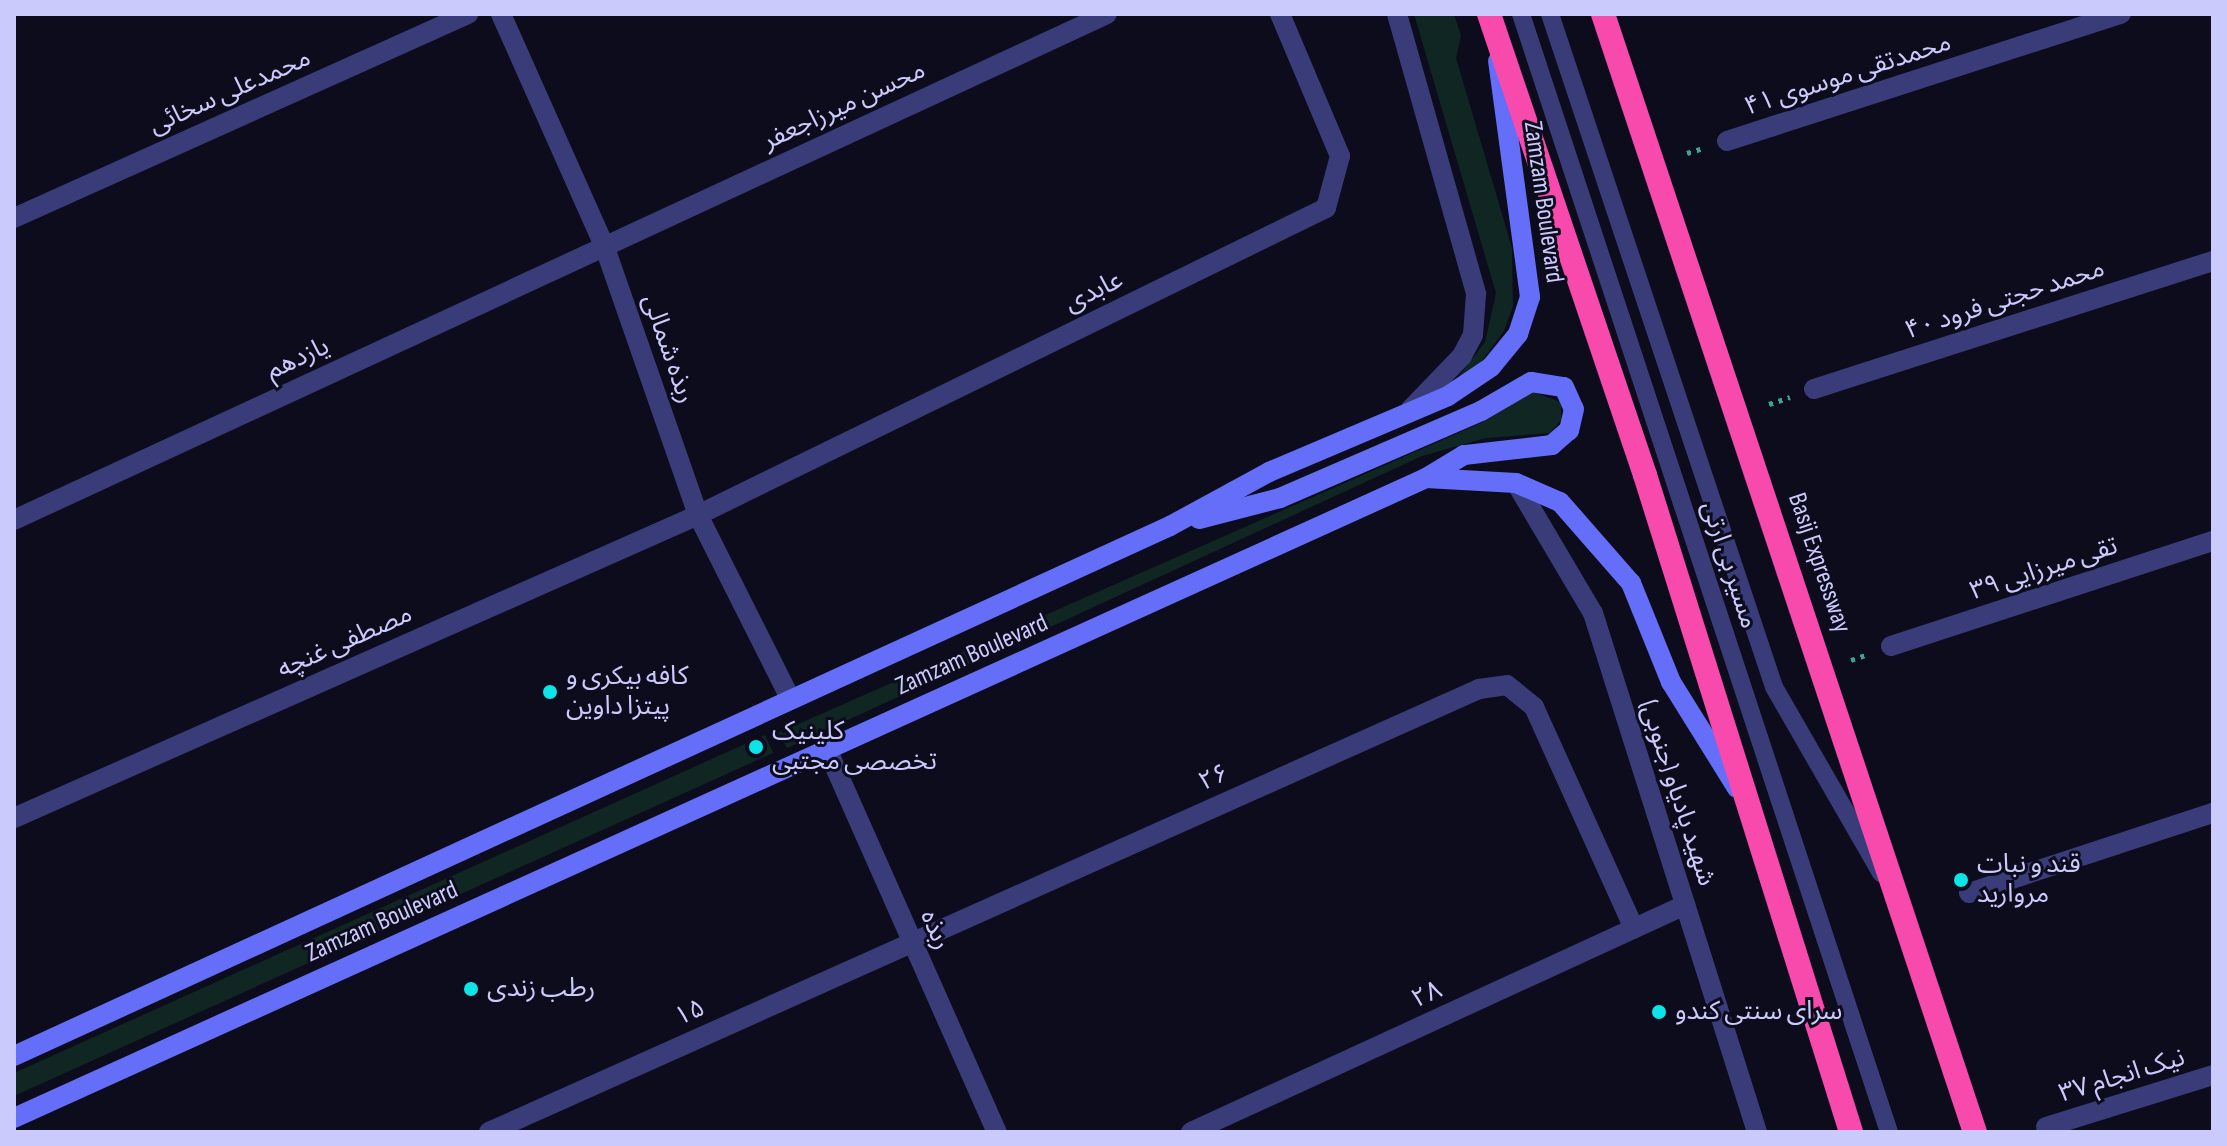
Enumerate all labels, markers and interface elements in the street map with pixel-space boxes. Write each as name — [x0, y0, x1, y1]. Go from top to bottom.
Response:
street label: محمدتقی موسوی ۴۱ — [1741, 27, 1955, 123]
street label: محمدعلی سخائی — [144, 42, 316, 142]
street label: محسن میرزاجعفر — [758, 55, 930, 157]
street label: Zamzam Boulevard — [1516, 119, 1570, 285]
street label: محمد حجتی فرود ۴۰ — [1901, 253, 2109, 347]
street label: عابدی — [1060, 265, 1128, 319]
street label: ربذه شمالی — [635, 290, 701, 408]
street label: یازدهم — [261, 331, 335, 387]
street label: Basij Expressway — [1781, 489, 1857, 637]
street label: مسیر بی ارتی — [1694, 497, 1764, 633]
street label: تقی میرزایی ۳۹ — [1966, 530, 2122, 608]
street label: مصطفی غنچه — [273, 598, 417, 686]
street label: Zamzam Boulevard — [891, 608, 1053, 702]
place label: کافه بیکری و پیتزا داوین — [566, 661, 688, 722]
marker: کافه بیکری و پیتزا داوین — [541, 683, 559, 701]
street label: شهید پادیاو (جنوبی) — [1632, 696, 1722, 890]
place label: کلینیک تخصصی مجتبی — [772, 716, 937, 778]
marker: کلینیک تخصصی مجتبی — [747, 738, 765, 756]
street label: ۲۶ — [1194, 758, 1234, 798]
place label: قند و نبات مروارید — [1977, 849, 2081, 910]
marker: قند و نبات مروارید — [1952, 871, 1970, 889]
street label: Zamzam Boulevard — [301, 875, 463, 969]
street label: ربذه — [913, 905, 957, 955]
place label: رطب زندی — [487, 973, 595, 1005]
street label: ۲۸ — [1407, 975, 1447, 1015]
marker: رطب زندی — [462, 980, 480, 998]
street label: ۱۵ — [670, 993, 710, 1033]
place label: سرای سنتی کندو — [1675, 996, 1842, 1028]
marker: سرای سنتی کندو — [1650, 1003, 1668, 1021]
street label: نیک انجام ۳۷ — [2055, 1042, 2189, 1110]

